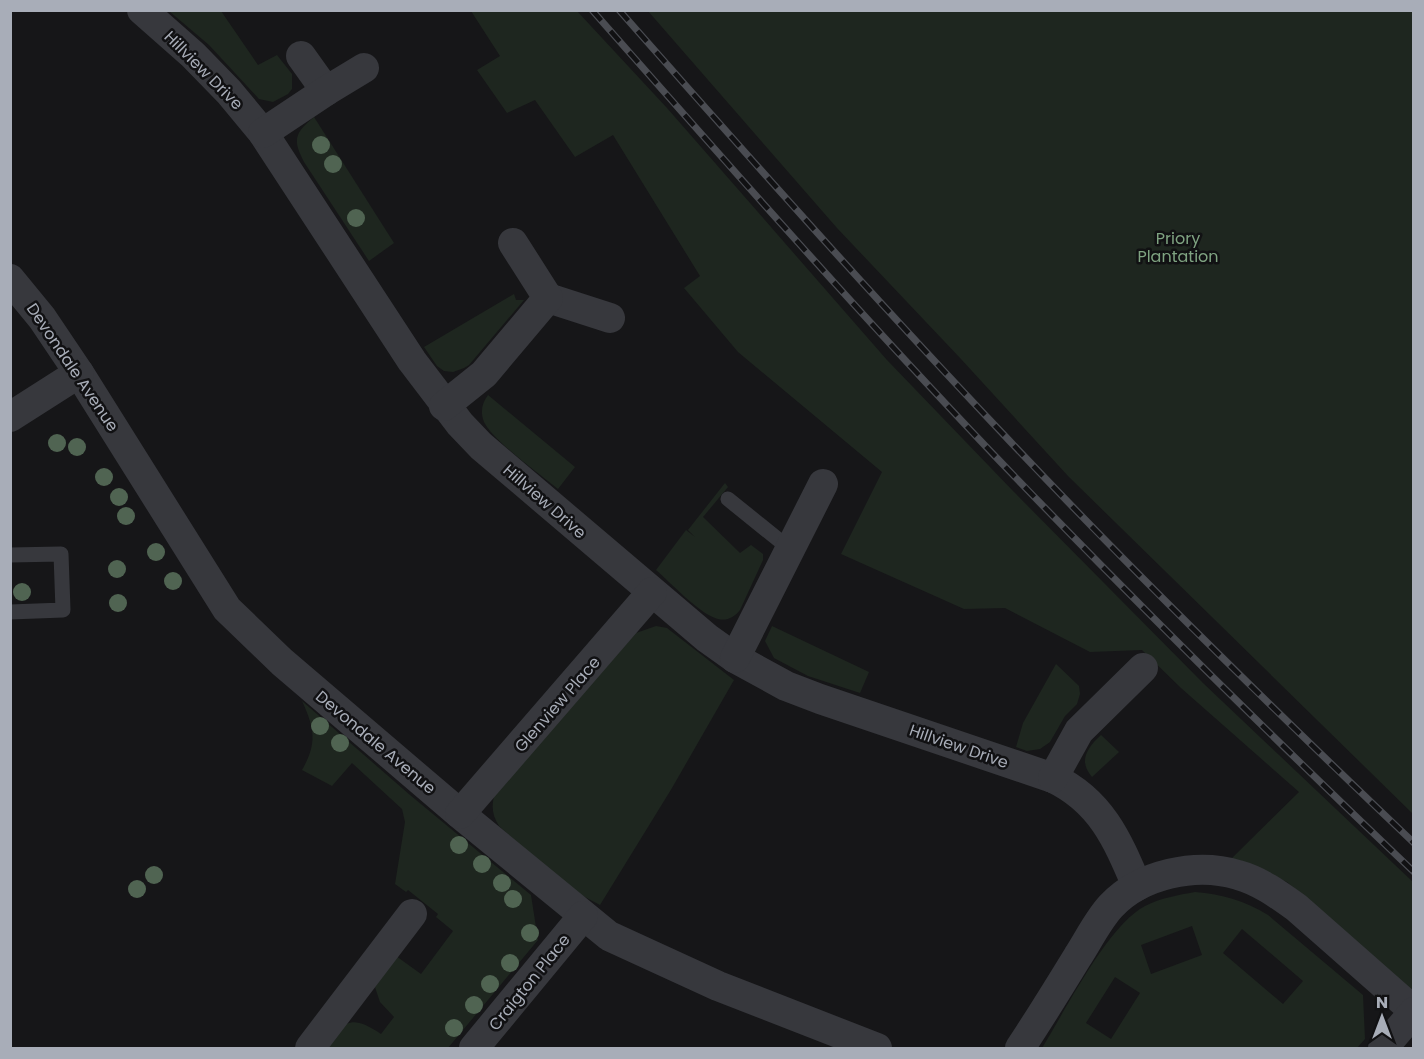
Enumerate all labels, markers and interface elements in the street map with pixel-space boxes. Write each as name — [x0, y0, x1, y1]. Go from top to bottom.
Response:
street label: Hillview Drive — [159, 26, 248, 115]
park label: Priory Plantation — [1137, 227, 1219, 268]
street label: Devondale Avenue — [21, 298, 124, 436]
street label: Hillview Drive — [498, 459, 591, 544]
street label: Glenview Place — [509, 651, 606, 757]
street label: Devondale Avenue — [311, 685, 441, 800]
street label: Hillview Drive — [906, 719, 1011, 774]
street label: Craigton Place — [483, 929, 576, 1035]
north arrow — [1352, 987, 1412, 1047]
text: N — [1376, 991, 1388, 1014]

